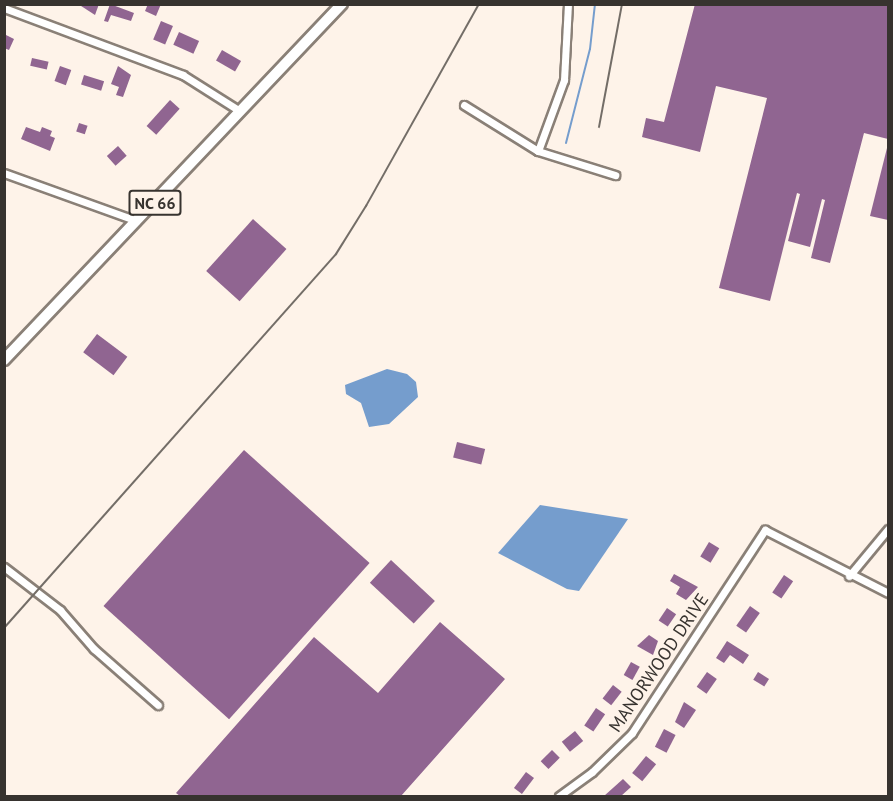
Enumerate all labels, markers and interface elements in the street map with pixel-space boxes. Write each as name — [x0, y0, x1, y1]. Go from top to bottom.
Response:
road number: NC 66 — [128, 190, 182, 216]
street label: MANORWOOD DRIVE — [605, 590, 713, 736]

